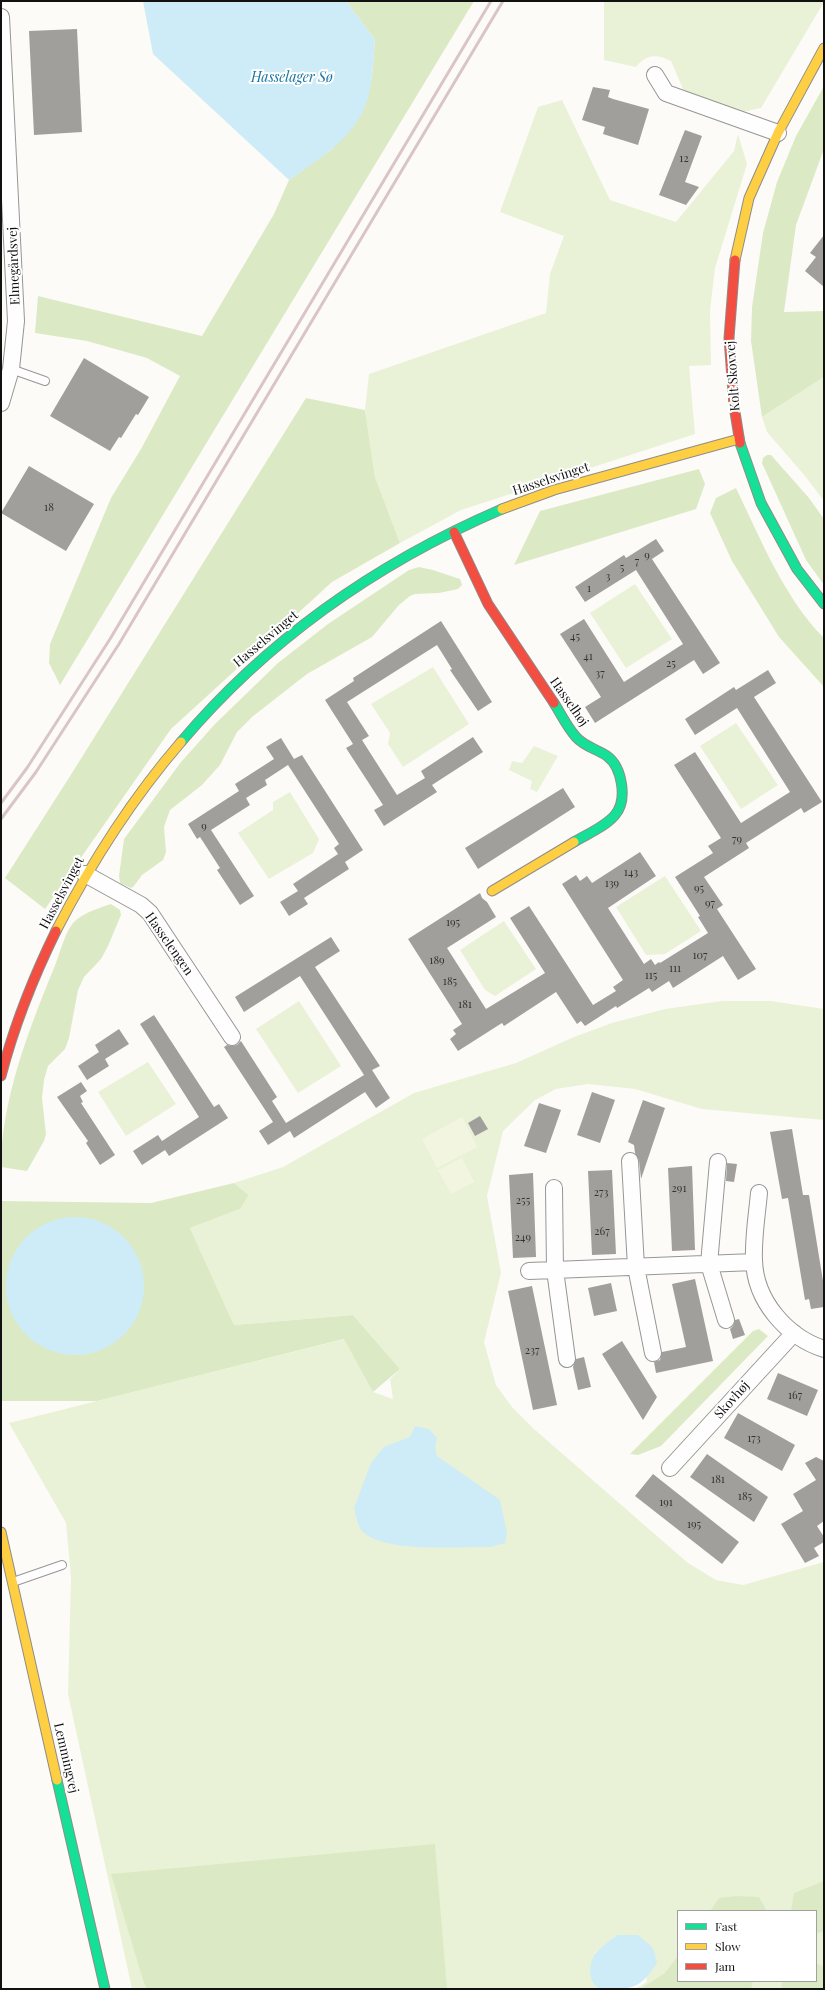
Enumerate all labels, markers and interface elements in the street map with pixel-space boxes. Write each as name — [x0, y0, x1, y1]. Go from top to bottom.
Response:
water label: Hasselager Sø — [251, 70, 333, 86]
house number: 12 — [679, 152, 689, 166]
street label: Elmegårdsvej — [5, 227, 23, 305]
street label: Kolt Skovvej — [723, 340, 743, 412]
street label: Hasselsvinget — [511, 459, 591, 499]
house number: 18 — [44, 501, 54, 515]
house number: 9 — [644, 549, 650, 563]
house number: 7 — [635, 555, 639, 569]
house number: 5 — [620, 561, 624, 575]
house number: 3 — [606, 570, 610, 584]
house number: 1 — [587, 582, 591, 596]
street label: Hasselsvinget — [230, 607, 302, 671]
house number: 45 — [570, 630, 580, 644]
house number: 41 — [583, 650, 593, 664]
house number: 25 — [666, 657, 676, 671]
house number: 37 — [595, 667, 605, 681]
street label: Hasselhøj — [546, 674, 592, 730]
house number: 9 — [201, 820, 207, 834]
house number: 79 — [732, 833, 742, 847]
street label: Hasselsvinget — [36, 854, 88, 932]
house number: 143 — [624, 866, 638, 880]
house number: 139 — [605, 877, 619, 891]
house number: 95 — [694, 882, 704, 896]
house number: 97 — [705, 897, 715, 911]
street label: Hasselengen — [142, 909, 196, 979]
house number: 195 — [446, 916, 460, 930]
house number: 107 — [692, 949, 708, 963]
house number: 189 — [429, 954, 445, 968]
house number: 111 — [669, 962, 681, 976]
house number: 115 — [645, 969, 657, 983]
house number: 185 — [443, 975, 457, 989]
house number: 181 — [458, 998, 472, 1012]
house number: 291 — [672, 1182, 686, 1196]
house number: 273 — [594, 1186, 608, 1200]
house number: 255 — [516, 1194, 530, 1208]
house number: 267 — [594, 1225, 610, 1239]
house number: 249 — [515, 1231, 531, 1245]
house number: 237 — [525, 1344, 539, 1358]
street label: Skovhøj — [711, 1378, 753, 1422]
house number: 167 — [788, 1389, 802, 1403]
house number: 173 — [747, 1432, 761, 1446]
house number: 181 — [711, 1473, 725, 1487]
house number: 185 — [738, 1490, 752, 1504]
house number: 191 — [659, 1496, 673, 1510]
house number: 195 — [687, 1518, 701, 1532]
street label: Lemmingvej — [50, 1721, 82, 1795]
legend — [677, 1910, 817, 1982]
text: Fast — [715, 1918, 737, 1934]
text: Slow — [715, 1938, 741, 1954]
text: Jam — [715, 1958, 735, 1974]

